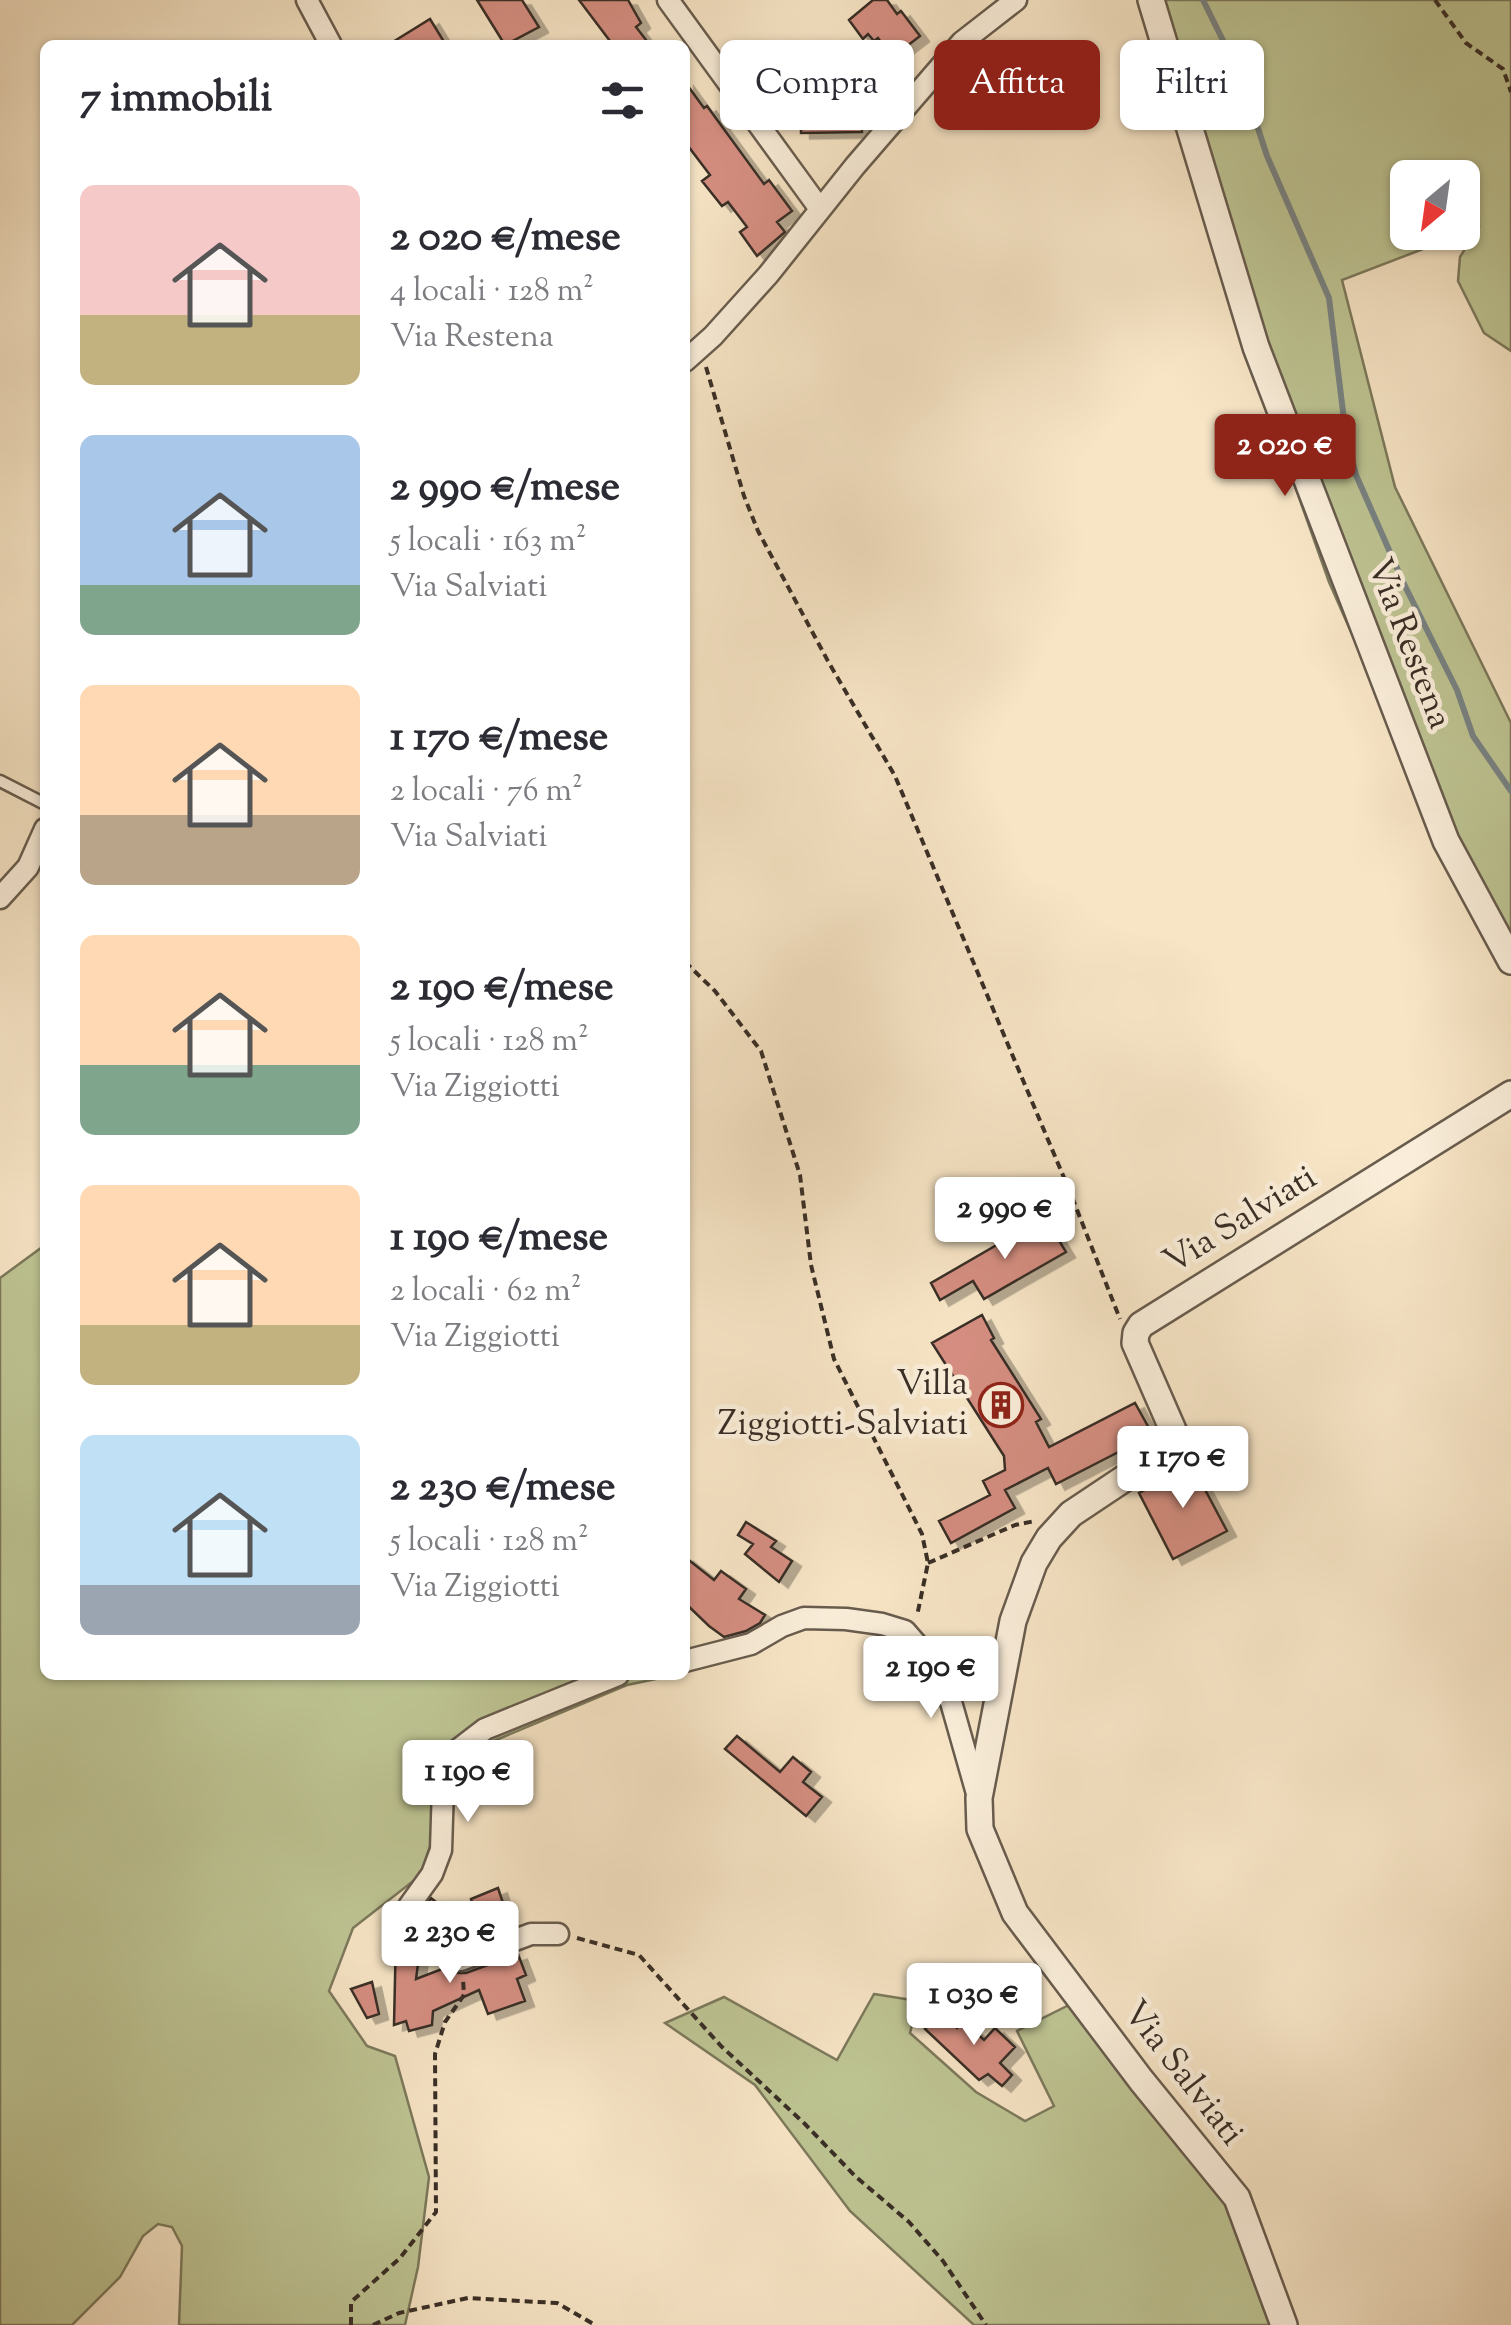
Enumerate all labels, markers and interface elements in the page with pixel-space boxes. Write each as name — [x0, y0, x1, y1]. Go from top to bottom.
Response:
chip: Compra — [720, 40, 914, 130]
chip: Affitta — [934, 40, 1100, 130]
chip: Filtri — [1120, 40, 1264, 130]
text: 7 immobili — [80, 70, 272, 130]
icon: filters — [595, 73, 650, 128]
north arrow — [1390, 160, 1480, 250]
map controls — [1390, 160, 1480, 250]
text: 2 020 €/mese — [390, 209, 621, 269]
icon: home — [160, 225, 280, 345]
text: 4 locali · 128 m² — [390, 269, 594, 315]
text: Via Restena — [390, 315, 554, 361]
pin: 2 020 € — [1193, 414, 1377, 499]
text: 2 020 € — [1237, 423, 1333, 469]
text: 2 990 €/mese — [390, 459, 620, 519]
icon: home — [160, 475, 280, 595]
text: 5 locali · 163 m² — [390, 519, 587, 565]
street label: Via Restena — [1352, 551, 1464, 737]
text: Via Salviati — [390, 565, 547, 611]
text: 1 170 €/mese — [390, 709, 608, 769]
icon: home — [160, 725, 280, 845]
text: 2 locali · 76 m² — [390, 769, 583, 815]
text: Via Salviati — [390, 815, 547, 861]
text: 2 190 €/mese — [390, 959, 614, 1019]
icon: home — [160, 975, 280, 1095]
text: 5 locali · 128 m² — [390, 1019, 589, 1065]
text: Via Ziggiotti — [390, 1065, 560, 1111]
street label: Via Salviati — [1155, 1154, 1328, 1288]
pin: 2 990 € — [913, 1177, 1097, 1262]
text: 2 990 € — [957, 1186, 1053, 1232]
text: 1 190 €/mese — [390, 1209, 608, 1269]
icon: home — [160, 1225, 280, 1345]
text: 2 locali · 62 m² — [390, 1269, 581, 1315]
text: Via Ziggiotti — [390, 1315, 560, 1361]
place label: Villa Ziggiotti-Salviati — [718, 1360, 968, 1451]
building icon: Villa Ziggiotti-Salviati — [978, 1382, 1024, 1428]
pin: 1 170 € — [1091, 1426, 1275, 1511]
text: 1 170 € — [1139, 1435, 1227, 1481]
text: 2 230 €/mese — [390, 1459, 616, 1519]
icon: home — [160, 1475, 280, 1595]
text: 5 locali · 128 m² — [390, 1519, 589, 1565]
text: Via Ziggiotti — [390, 1565, 560, 1611]
pin: 2 190 € — [839, 1636, 1023, 1721]
text: 2 190 € — [885, 1645, 977, 1691]
pin: 1 190 € — [376, 1740, 560, 1825]
text: 1 190 € — [424, 1749, 512, 1795]
pin: 2 230 € — [358, 1901, 542, 1986]
text: 2 230 € — [404, 1910, 496, 1956]
pin: 1 030 € — [882, 1963, 1066, 2048]
text: 1 030 € — [929, 1972, 1019, 2018]
street label: Via Salviati — [1109, 1991, 1255, 2158]

